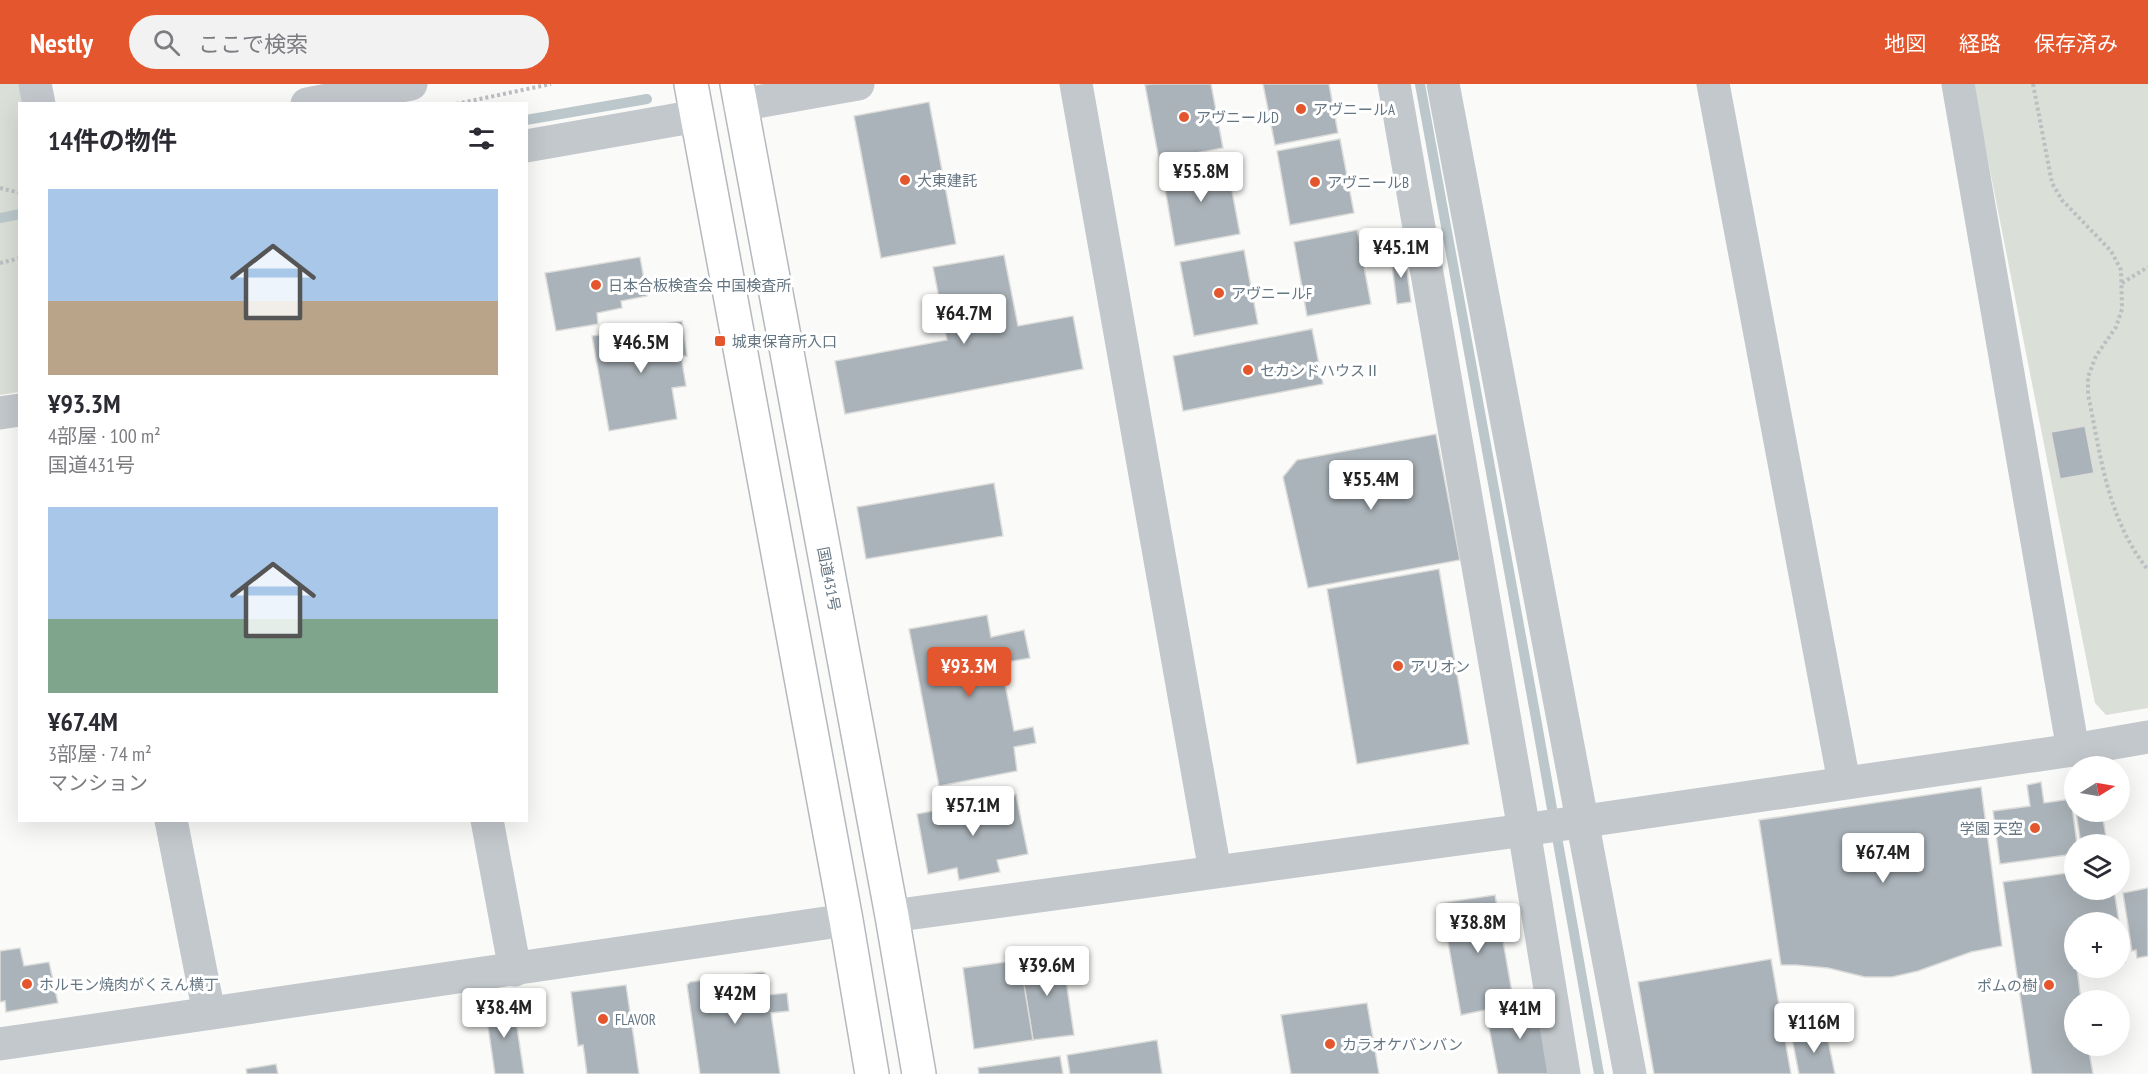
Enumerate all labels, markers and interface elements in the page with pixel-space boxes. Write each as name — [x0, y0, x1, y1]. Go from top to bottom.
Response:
search box — [129, 15, 549, 69]
text: Nestly — [30, 24, 93, 61]
icon: search — [150, 26, 183, 59]
text: ここで検索 — [198, 30, 308, 58]
text: 地図 — [1884, 30, 1926, 57]
text: 経路 — [1959, 30, 2001, 57]
text: 保存済み — [2034, 30, 2118, 57]
place label: アヴニールA — [1313, 100, 1396, 119]
marker: アヴニールA — [1294, 102, 1308, 116]
place label: アヴニールD — [1196, 108, 1279, 127]
marker: アヴニールD — [1177, 110, 1191, 124]
icon: filters — [465, 122, 498, 155]
text: 14件の物件 — [48, 124, 177, 157]
pin: ¥55.8M — [1152, 152, 1250, 203]
text: ¥55.8M — [1173, 158, 1229, 184]
place label: 大東建託 — [917, 171, 977, 190]
marker: 大東建託 — [898, 173, 912, 187]
place label: アヴニールB — [1327, 173, 1409, 192]
marker: アヴニールB — [1308, 175, 1322, 189]
icon: home — [219, 228, 327, 336]
pin: ¥45.1M — [1352, 228, 1450, 279]
text: ¥45.1M — [1373, 234, 1429, 260]
place label: 日本合板検査会 中国検査所 — [608, 276, 791, 295]
marker: 日本合板検査会 中国検査所 — [589, 278, 603, 292]
place label: アヴニールF — [1231, 284, 1312, 303]
marker: アヴニールF — [1212, 286, 1226, 300]
pin: ¥64.7M — [915, 294, 1013, 345]
text: ¥64.7M — [936, 300, 992, 326]
pin: ¥46.5M — [592, 323, 690, 374]
text: ¥46.5M — [613, 329, 669, 355]
place label: 城東保育所入口 — [732, 332, 837, 351]
marker: 城東保育所入口 — [713, 334, 727, 348]
place label: セカンドハウスⅡ — [1260, 361, 1380, 380]
marker: セカンドハウスⅡ — [1241, 363, 1255, 377]
text: ¥93.3M — [48, 387, 121, 420]
text: 4部屋 · 100 m² — [48, 423, 161, 449]
text: 国道431号 — [48, 452, 135, 478]
pin: ¥55.4M — [1322, 460, 1420, 511]
text: ¥55.4M — [1343, 466, 1399, 492]
street label: 国道431号 — [813, 545, 845, 613]
icon: home — [219, 546, 327, 654]
pin: ¥93.3M — [920, 647, 1018, 698]
text: ¥93.3M — [941, 653, 997, 679]
place label: アリオン — [1410, 657, 1470, 676]
marker: アリオン — [1391, 659, 1405, 673]
text: ¥67.4M — [48, 705, 118, 738]
text: 3部屋 · 74 m² — [48, 741, 152, 767]
north arrow — [2064, 756, 2130, 822]
map controls — [2064, 756, 2130, 1056]
text: マンション — [48, 770, 148, 796]
pin: ¥57.1M — [924, 786, 1022, 837]
text: ¥57.1M — [946, 792, 1000, 818]
place label: 学園 天空 — [1960, 819, 2023, 838]
marker: 学園 天空 — [2028, 821, 2042, 835]
pin: ¥67.4M — [1834, 833, 1932, 884]
button: layers — [2064, 834, 2130, 900]
text: ¥67.4M — [1856, 839, 1910, 865]
pin: ¥38.8M — [1429, 903, 1527, 954]
text: ¥38.8M — [1450, 909, 1506, 935]
button: + — [2064, 912, 2130, 978]
pin: ¥39.6M — [998, 946, 1096, 997]
text: ¥39.6M — [1019, 952, 1075, 978]
pin: ¥42M — [699, 974, 771, 1025]
place label: ホルモン焼肉がくえん横丁 — [39, 975, 219, 994]
place label: ポムの樹 — [1977, 976, 2037, 995]
marker: ホルモン焼肉がくえん横丁 — [20, 977, 34, 991]
marker: ポムの樹 — [2042, 978, 2056, 992]
text: ¥42M — [714, 980, 756, 1006]
pin: ¥38.4M — [455, 988, 553, 1039]
pin: ¥41M — [1484, 989, 1556, 1040]
button: − — [2064, 990, 2130, 1056]
text: ¥38.4M — [476, 994, 532, 1020]
text: ¥41M — [1499, 995, 1541, 1021]
pin: ¥116M — [1772, 1003, 1856, 1054]
text: ¥116M — [1788, 1009, 1840, 1035]
place label: FLAVOR — [615, 1010, 656, 1029]
marker: FLAVOR — [596, 1012, 610, 1026]
place label: カラオケバンバン — [1342, 1035, 1463, 1054]
marker: カラオケバンバン — [1323, 1037, 1337, 1051]

